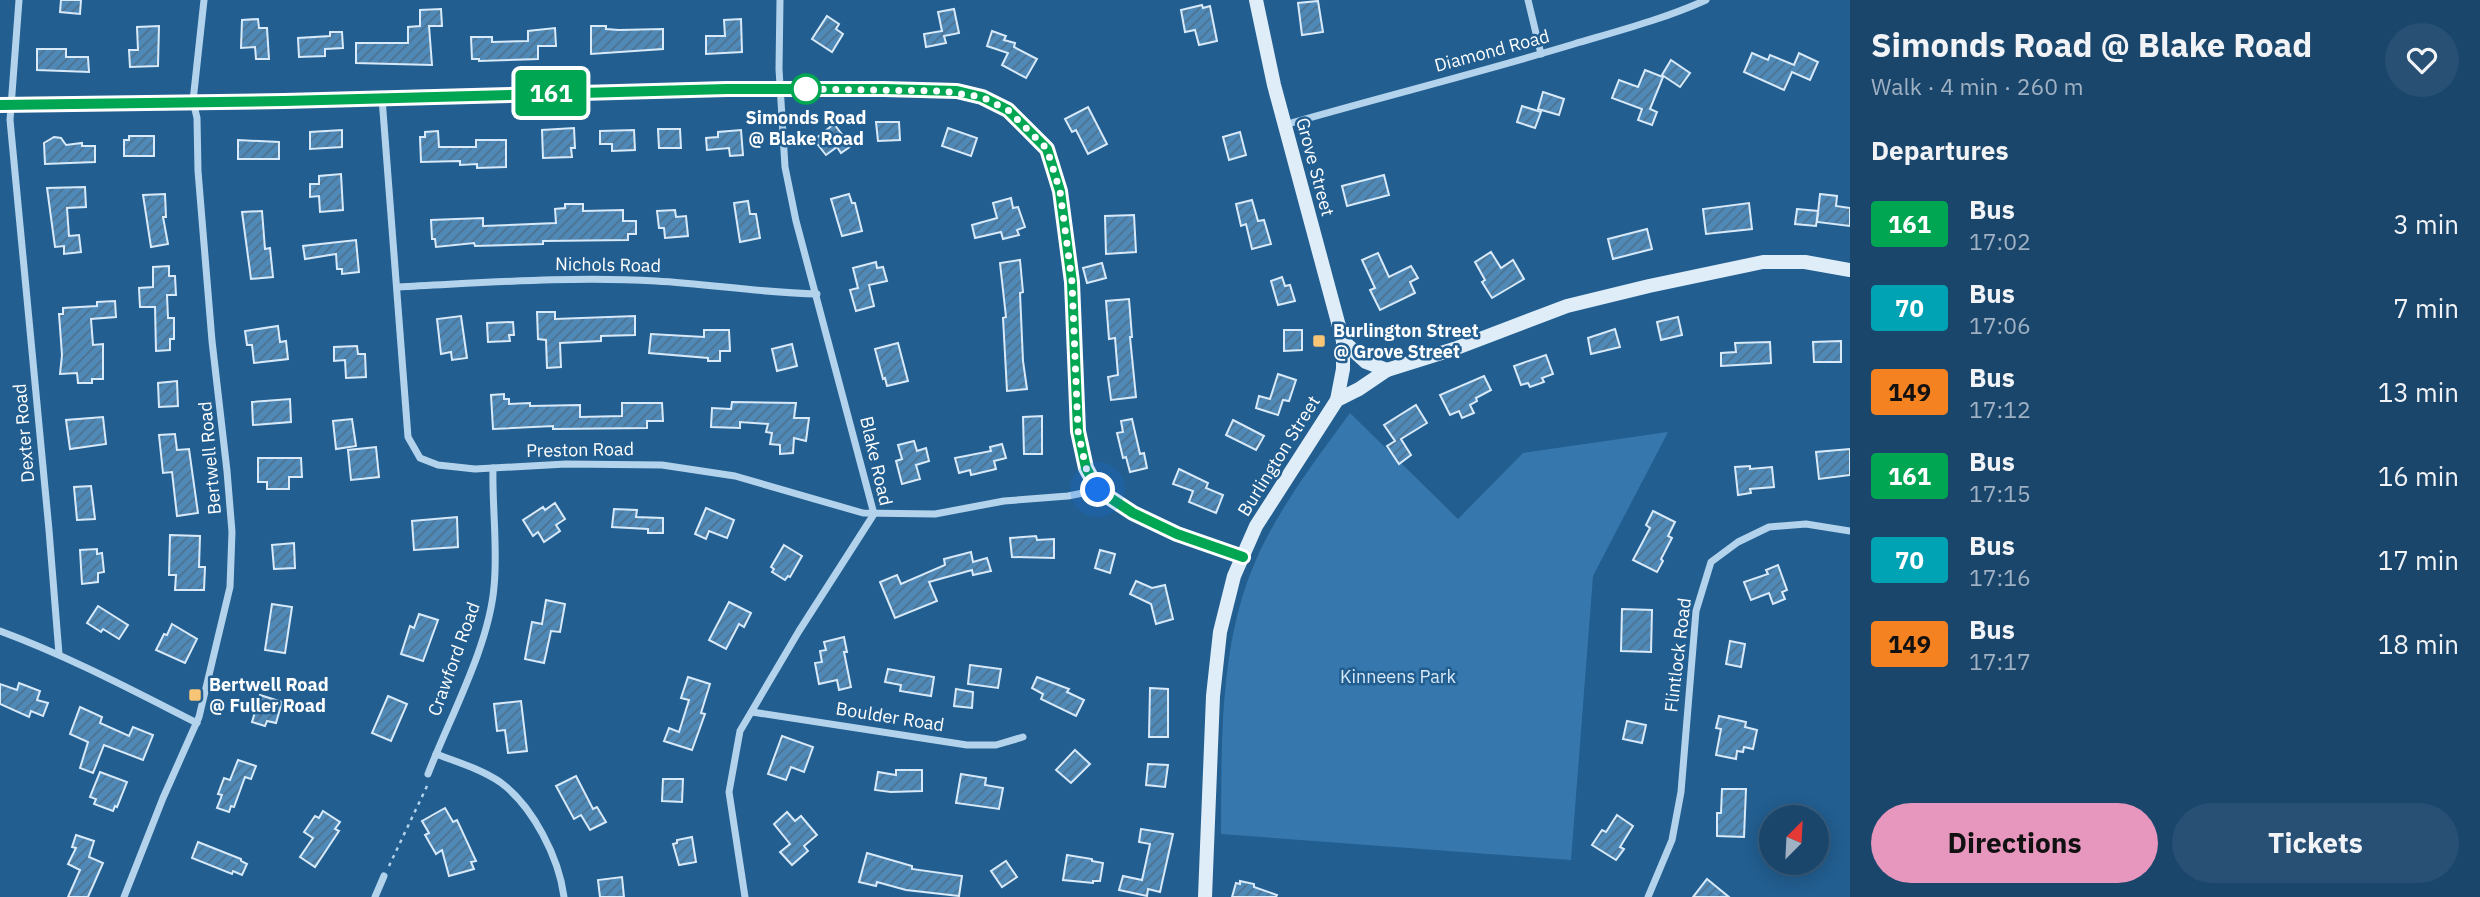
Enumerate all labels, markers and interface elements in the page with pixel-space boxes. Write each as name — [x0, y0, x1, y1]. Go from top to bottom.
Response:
text: Simonds Road @ Blake Road — [1871, 23, 2312, 66]
button: heart — [2385, 23, 2459, 97]
street label: Diamond Road — [1432, 24, 1552, 77]
line badge: 161 — [511, 70, 591, 116]
text: Walk · 4 min · 260 m — [1871, 71, 2084, 101]
marker: Simonds Road @ Blake Road — [791, 74, 821, 104]
text: 161 — [529, 77, 573, 109]
place label: Simonds Road @ Blake Road — [746, 106, 866, 150]
street label: Grove Street — [1291, 115, 1340, 219]
text: Departures — [1871, 133, 2009, 167]
text: Bus — [1969, 192, 2015, 226]
text: 3 min — [2393, 207, 2459, 241]
text: 161 — [1888, 208, 1931, 240]
text: 17:02 — [1969, 226, 2031, 256]
street label: Nichols Road — [555, 252, 661, 277]
text: Bus — [1969, 276, 2015, 310]
text: 7 min — [2393, 291, 2459, 325]
text: 70 — [1895, 292, 1924, 324]
text: 17:06 — [1969, 310, 2031, 340]
place label: Burlington Street @ Grove Street — [1333, 319, 1479, 363]
marker: Burlington Street @ Grove Street — [1311, 333, 1327, 349]
text: Bus — [1969, 360, 2015, 394]
text: 13 min — [2378, 375, 2459, 409]
text: 149 — [1888, 376, 1931, 408]
street label: Dexter Road — [8, 383, 39, 483]
street label: Burlington Street — [1232, 391, 1325, 520]
text: 17:12 — [1969, 394, 2031, 424]
street label: Bertwell Road — [193, 400, 226, 516]
street label: Blake Road — [855, 414, 898, 508]
street label: Preston Road — [526, 437, 634, 462]
text: Bus — [1969, 444, 2015, 478]
text: 16 min — [2378, 459, 2459, 493]
text: 161 — [1888, 460, 1931, 492]
your location — [1080, 472, 1115, 507]
text: 17:15 — [1969, 478, 2031, 508]
text: Bus — [1969, 528, 2015, 562]
text: 17 min — [2378, 543, 2459, 577]
text: 70 — [1895, 544, 1924, 576]
text: 17:16 — [1969, 562, 2031, 592]
street label: Flintlock Road — [1659, 596, 1696, 713]
street label: Crawford Road — [422, 599, 485, 719]
text: Bus — [1969, 612, 2015, 646]
text: 18 min — [2378, 627, 2459, 661]
text: 149 — [1888, 628, 1931, 660]
text: 17:17 — [1969, 646, 2031, 676]
park label: Kinneens Park — [1340, 665, 1456, 688]
place label: Bertwell Road @ Fuller Road — [209, 673, 329, 717]
marker: Bertwell Road @ Fuller Road — [187, 687, 203, 703]
street label: Boulder Road — [834, 697, 946, 736]
button: Directions — [1871, 803, 2158, 883]
button: Tickets — [2172, 803, 2459, 883]
north arrow — [1759, 805, 1829, 875]
map controls — [1759, 805, 1829, 875]

